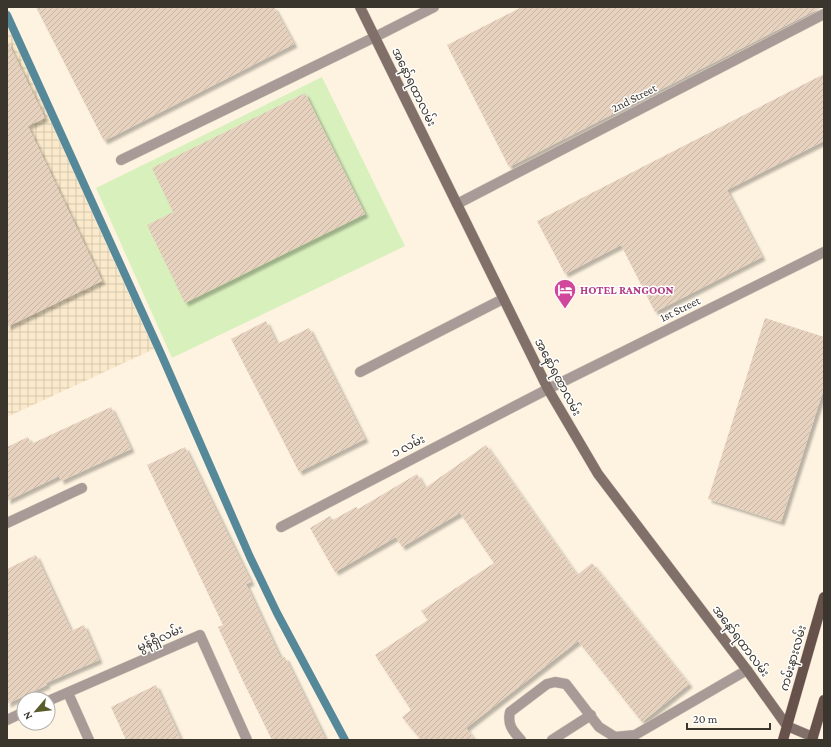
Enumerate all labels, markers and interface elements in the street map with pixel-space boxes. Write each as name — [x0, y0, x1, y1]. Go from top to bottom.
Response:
street label: အနော်ရထာလမ်း — [386, 45, 441, 130]
street label: 2nd Street — [609, 80, 660, 115]
hotel icon: HOTEL RANGOON — [552, 277, 578, 310]
place label: HOTEL RANGOON — [580, 283, 674, 297]
street label: 1st Street — [658, 293, 703, 325]
street label: အနော်ရထာလမ်း — [529, 335, 586, 419]
street label: ၁ လမ်း — [388, 430, 427, 460]
street label: အနော်ရထာလမ်း — [707, 601, 774, 681]
street label: မွန်ရှီလမ်း — [134, 620, 186, 657]
street label: ကမ်းနားလမ်း — [775, 623, 812, 693]
north arrow — [16, 691, 56, 731]
scale bar — [687, 705, 770, 731]
text: N — [20, 709, 34, 722]
text: 20 m — [693, 712, 718, 726]

